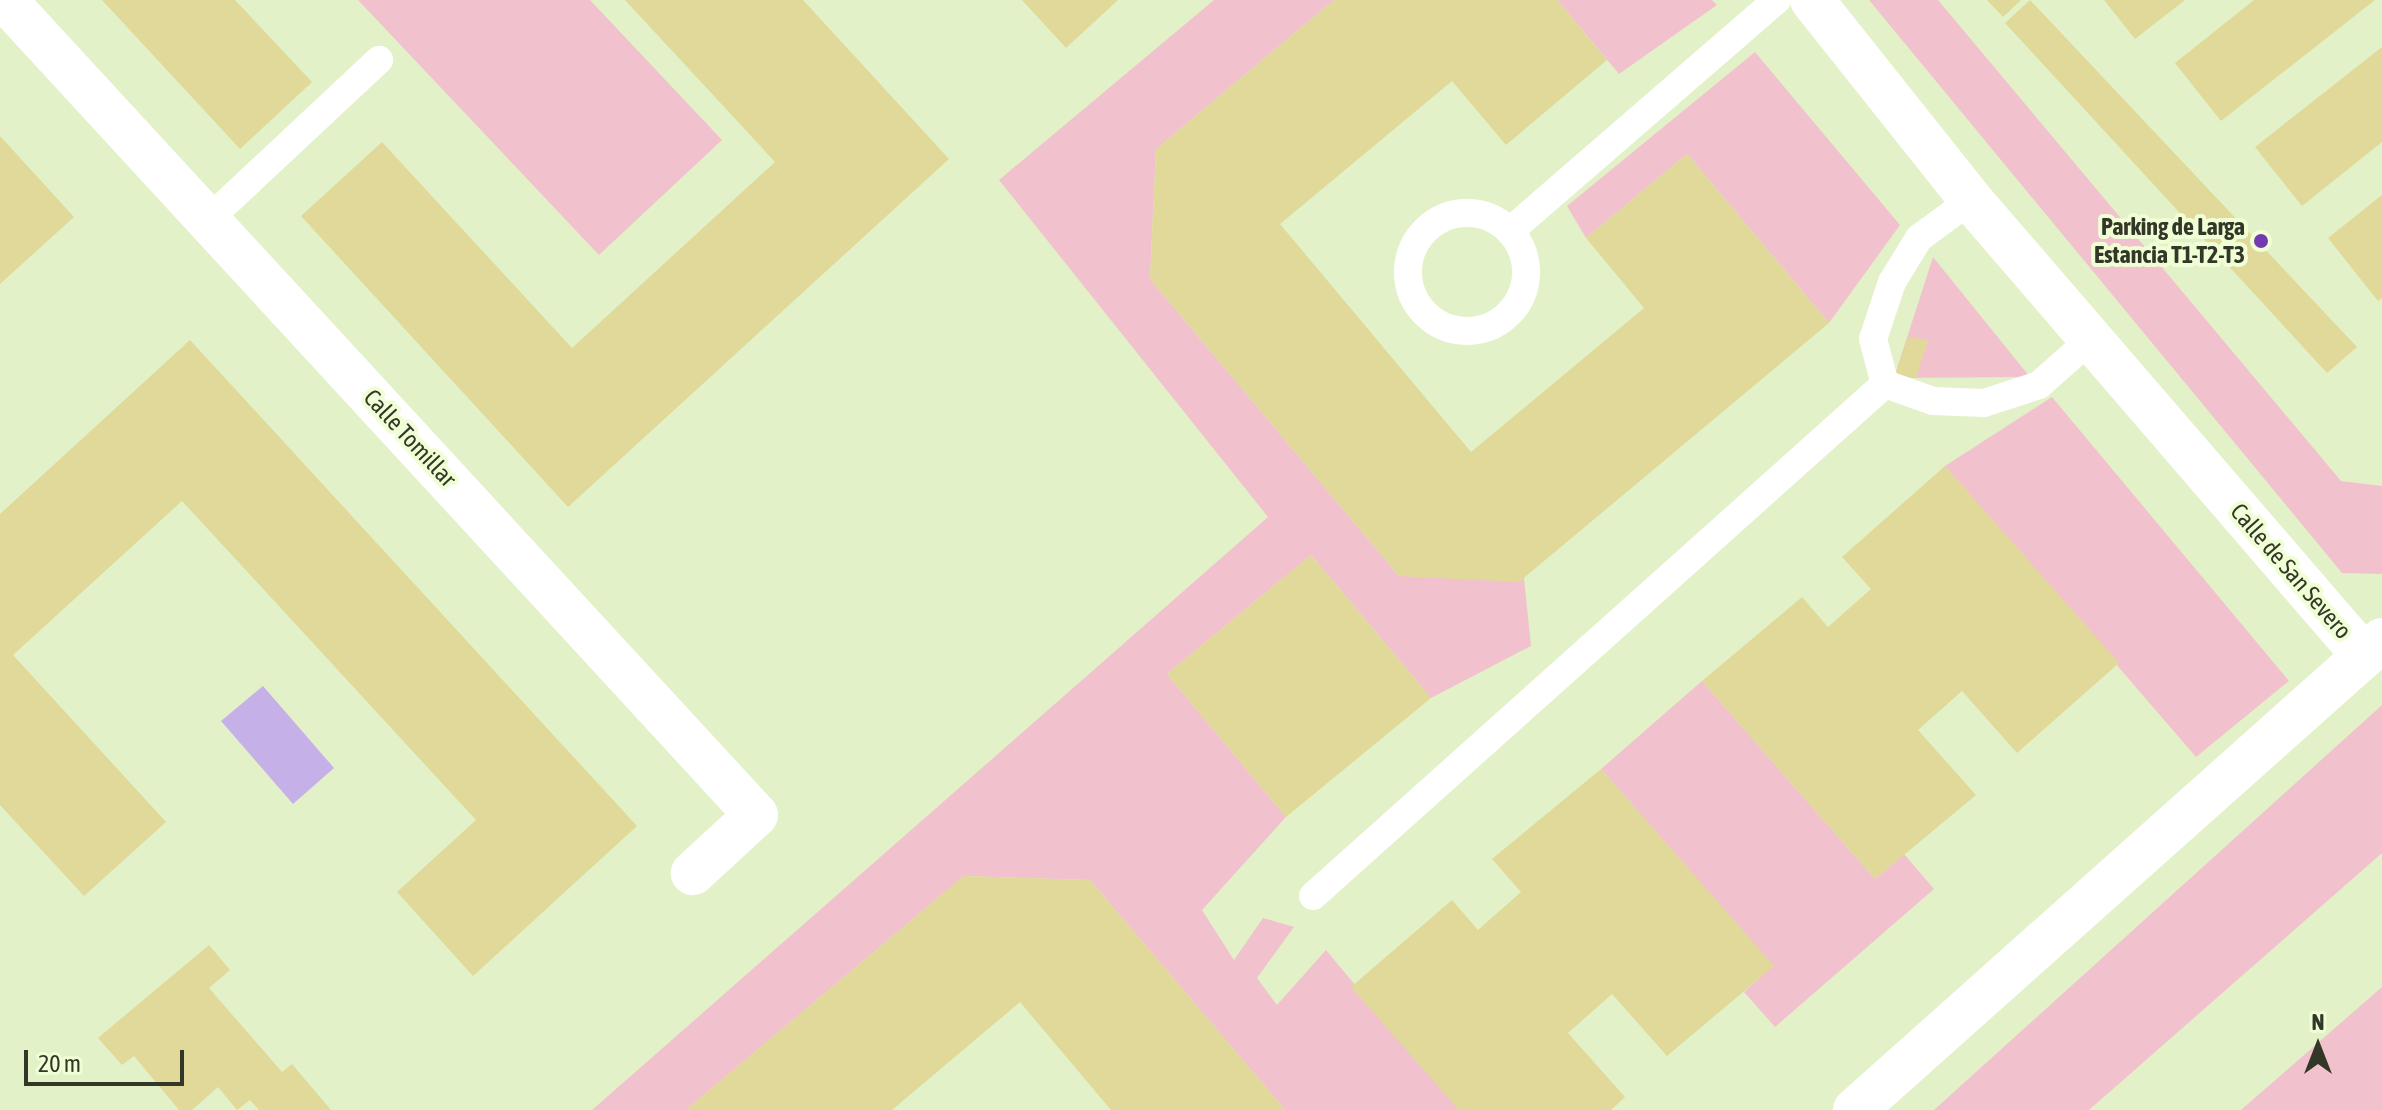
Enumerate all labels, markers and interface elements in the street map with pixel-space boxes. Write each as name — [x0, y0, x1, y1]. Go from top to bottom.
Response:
place label: Parking de Larga Estancia T1-T2-T3 — [2094, 213, 2245, 269]
marker: Parking de Larga Estancia T1-T2-T3 — [2252, 232, 2270, 250]
street label: Calle Tomillar — [358, 383, 462, 493]
street label: Calle de San Severo — [2224, 497, 2358, 645]
north arrow — [2278, 1006, 2358, 1086]
text: N — [2312, 1009, 2324, 1035]
scale bar — [28, 1034, 188, 1084]
text: 20 m — [38, 1050, 81, 1077]

